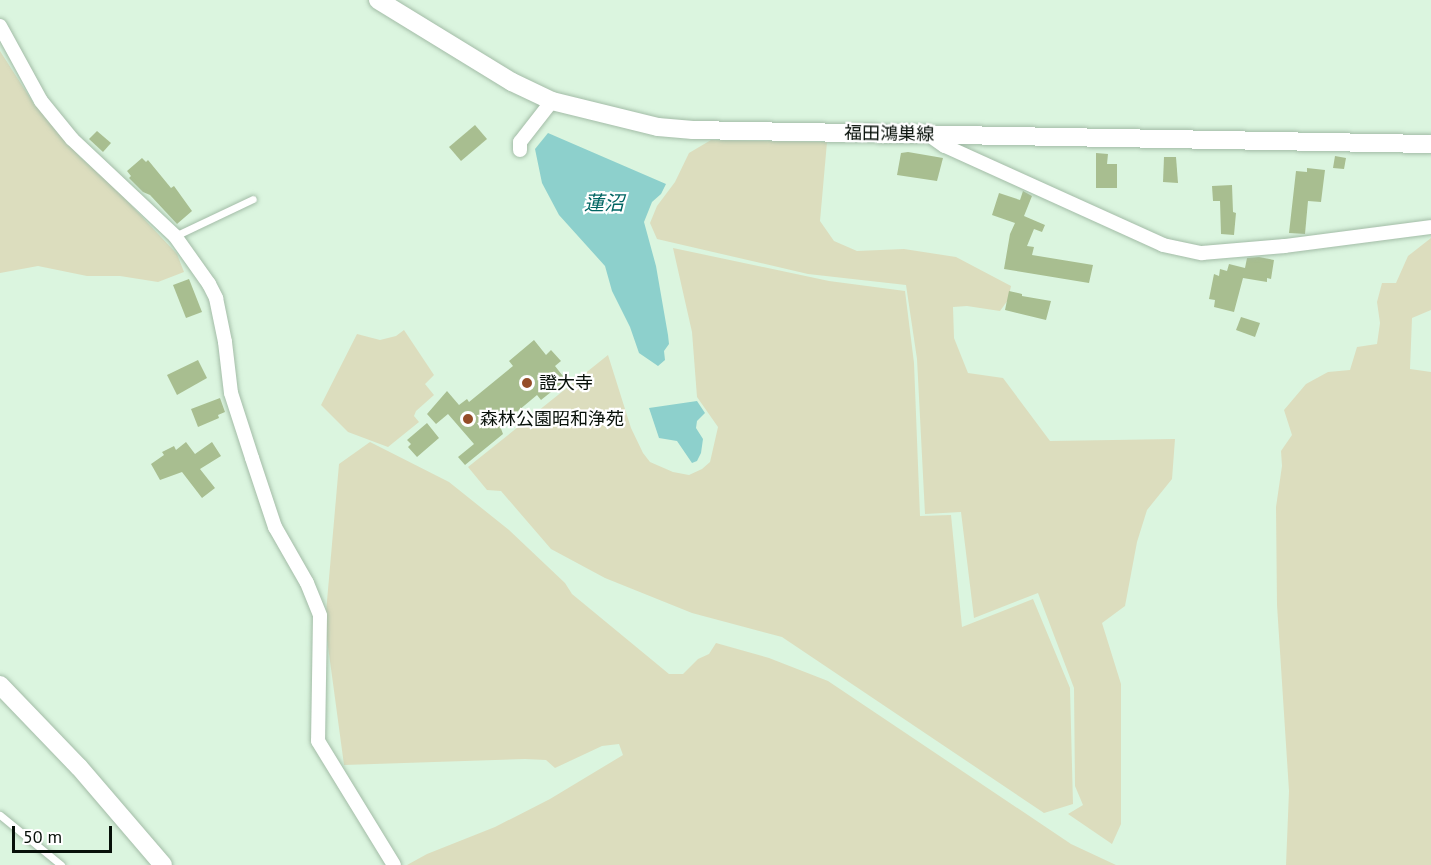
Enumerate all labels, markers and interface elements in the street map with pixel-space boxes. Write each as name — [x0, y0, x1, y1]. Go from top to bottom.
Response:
street label: 福田鴻巣線 — [844, 122, 934, 146]
water label: 蓮沼 — [584, 191, 624, 215]
place label: 證大寺 — [539, 372, 593, 394]
marker: 證大寺 — [520, 376, 534, 390]
place label: 森林公園昭和浄苑 — [480, 408, 624, 430]
marker: 森林公園昭和浄苑 — [461, 412, 475, 426]
scale bar — [15, 814, 116, 852]
text: 50 m — [23, 825, 62, 848]

